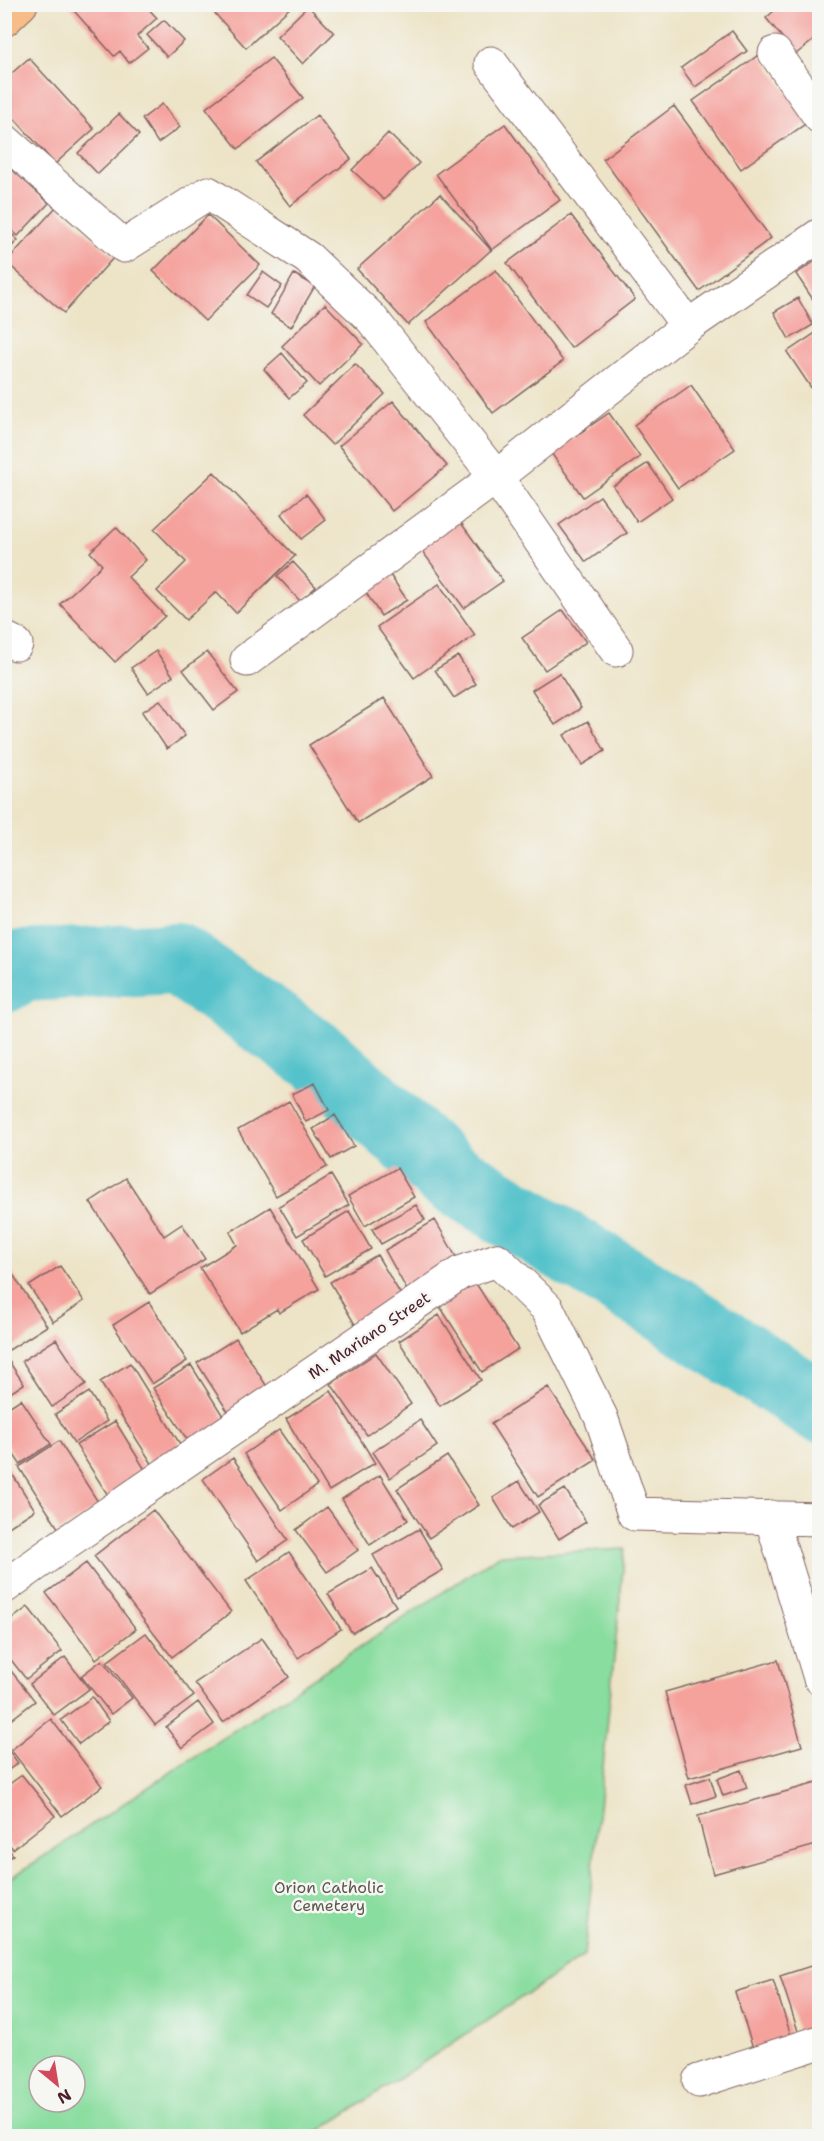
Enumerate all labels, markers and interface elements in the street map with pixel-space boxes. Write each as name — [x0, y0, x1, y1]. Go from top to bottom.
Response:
street label: M. Mariano Street — [304, 1287, 434, 1384]
park label: Orion Catholic Cemetery — [274, 1877, 384, 1916]
north arrow — [27, 2054, 87, 2114]
text: N — [54, 2084, 75, 2109]

